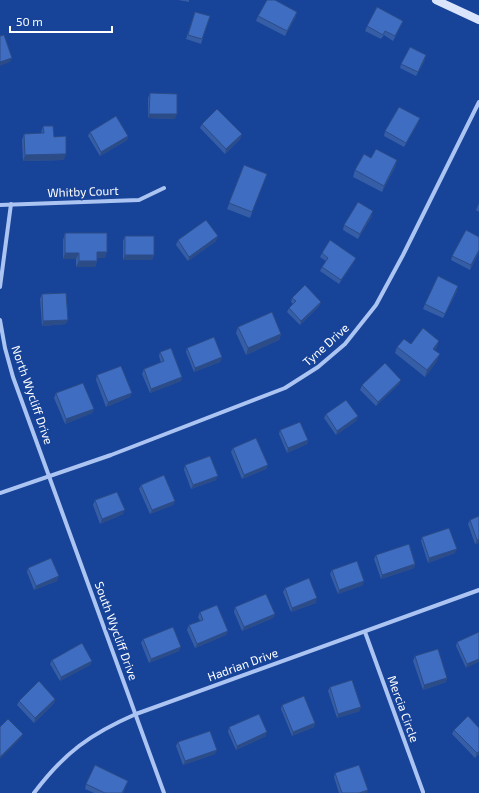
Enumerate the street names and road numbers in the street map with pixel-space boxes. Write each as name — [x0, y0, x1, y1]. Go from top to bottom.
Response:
street label: Whitby Court — [47, 183, 119, 199]
street label: Tyne Drive — [299, 320, 351, 369]
street label: North Wycliff Drive — [9, 343, 56, 446]
street label: South Wycliff Drive — [93, 579, 141, 682]
street label: Hadrian Drive — [205, 645, 280, 683]
street label: Mercia Circle — [385, 673, 423, 744]

